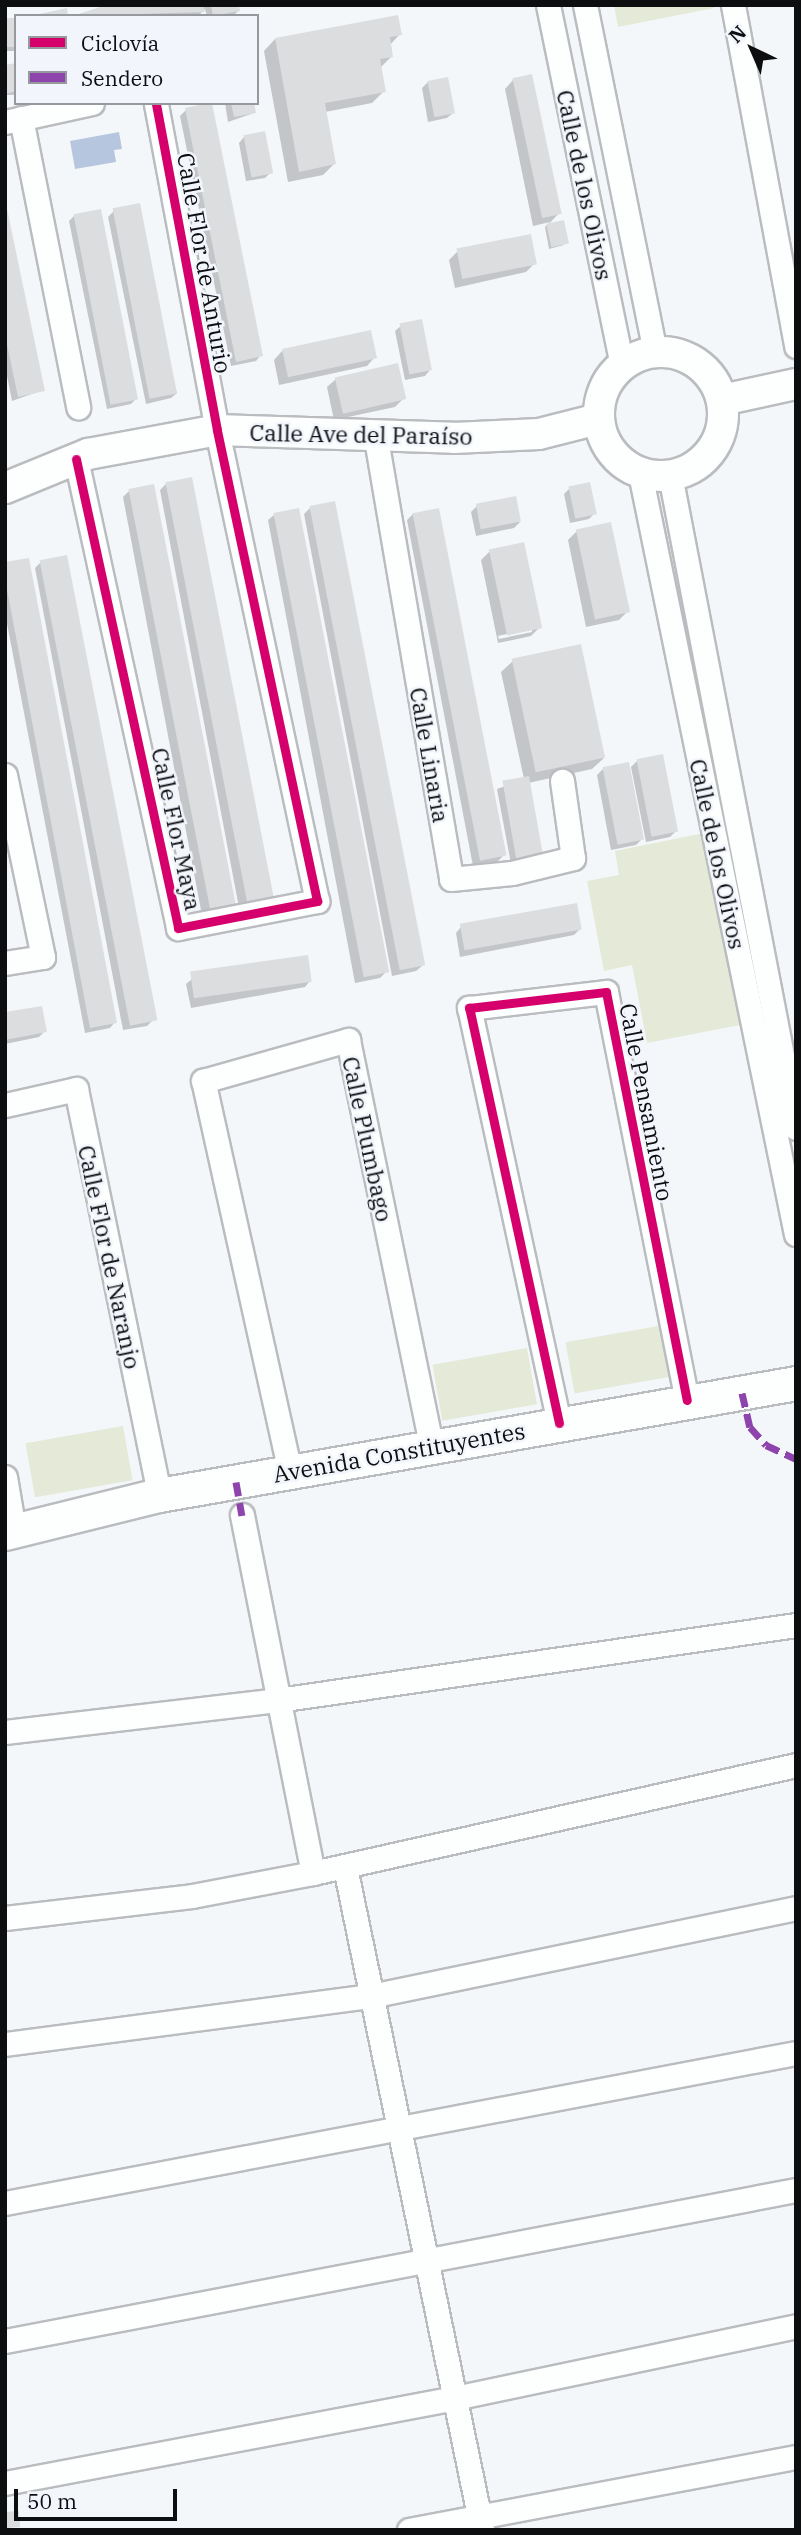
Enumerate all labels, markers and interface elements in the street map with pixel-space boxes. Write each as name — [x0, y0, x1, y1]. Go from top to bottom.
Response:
legend — [14, 14, 259, 105]
north arrow — [717, 14, 787, 84]
text: N — [724, 20, 751, 48]
text: Ciclovía — [81, 29, 159, 57]
text: Sendero — [81, 64, 163, 92]
street label: Calle de los Olivos — [551, 87, 619, 283]
street label: Calle Flor de Anturio — [172, 151, 238, 375]
street label: Calle Ave del Paraíso — [249, 418, 473, 450]
street label: Calle Linaria — [405, 685, 455, 825]
street label: Calle Flor Maya — [146, 745, 208, 913]
street label: Calle de los Olivos — [684, 756, 752, 952]
street label: Calle Pensamiento — [614, 1001, 680, 1203]
street label: Calle Plumbago — [337, 1054, 399, 1224]
street label: Calle Flor de Naranjo — [73, 1143, 147, 1371]
street label: Avenida Constituyentes — [271, 1416, 527, 1488]
scale bar — [18, 2476, 180, 2520]
text: 50 m — [27, 2487, 77, 2515]

